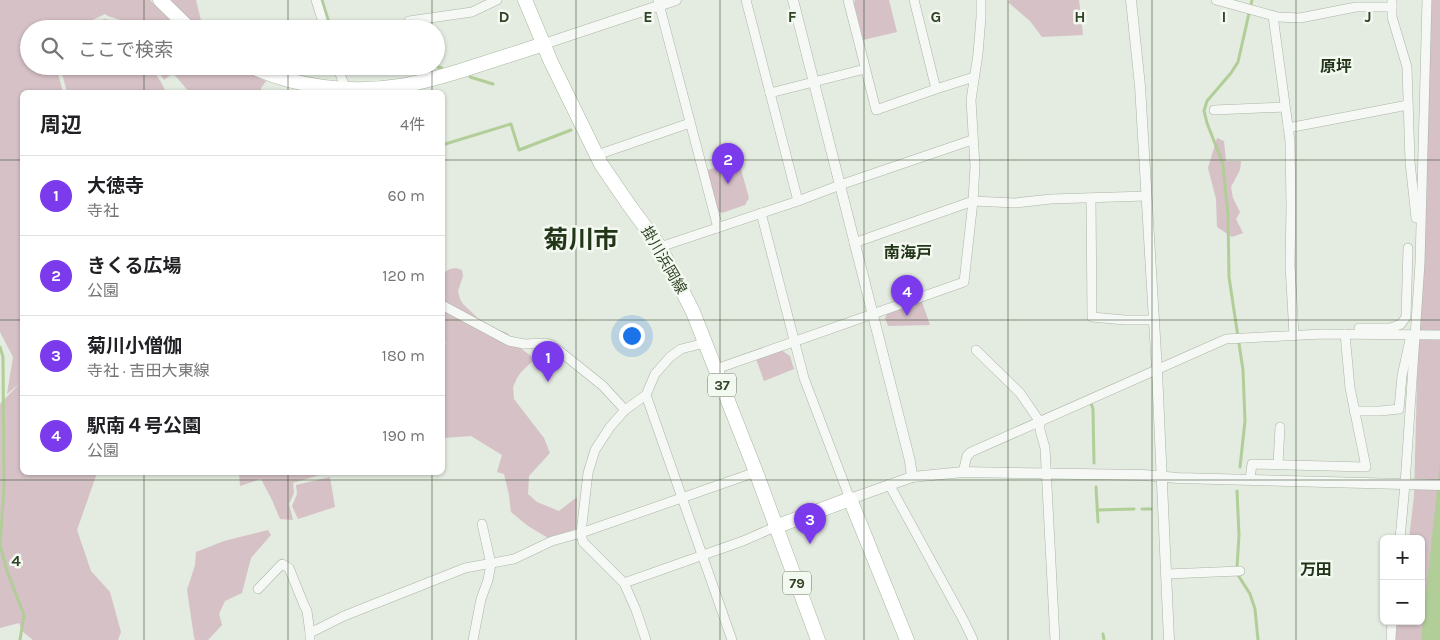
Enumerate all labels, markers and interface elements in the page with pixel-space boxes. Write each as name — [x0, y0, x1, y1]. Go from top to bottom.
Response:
text: D — [499, 7, 510, 26]
text: E — [643, 7, 653, 26]
text: F — [788, 7, 797, 26]
text: G — [931, 7, 941, 26]
text: H — [1074, 7, 1086, 26]
text: I — [1222, 7, 1226, 26]
text: J — [1364, 7, 1372, 26]
search box — [20, 20, 445, 75]
icon: search — [38, 34, 66, 62]
text: ここで検索 — [78, 39, 173, 61]
district label: 原坪 — [1320, 57, 1352, 76]
text: 周辺 — [40, 113, 82, 137]
text: 4件 — [400, 115, 425, 134]
pin: 2 — [712, 143, 744, 184]
text: 大徳寺 — [87, 175, 144, 197]
text: 1 — [53, 186, 59, 205]
text: 60 m — [388, 186, 425, 205]
text: 寺社 — [87, 201, 119, 220]
street label: 掛川浜岡線 — [637, 223, 691, 297]
district label: 菊川市 — [543, 225, 619, 254]
district label: 南海戸 — [884, 243, 932, 262]
text: きくる広場 — [87, 255, 182, 277]
text: 2 — [51, 266, 61, 285]
text: 120 m — [382, 266, 425, 285]
pin: 4 — [891, 275, 923, 316]
text: 公園 — [87, 281, 119, 300]
your location — [619, 323, 645, 349]
text: 菊川小僧伽 — [87, 335, 182, 357]
pin: 1 — [532, 341, 564, 382]
text: 3 — [51, 346, 61, 365]
text: 180 m — [382, 346, 425, 365]
text: 寺社 · 吉田大東線 — [87, 361, 209, 380]
road number: 37 — [708, 374, 736, 396]
text: 駅南４号公園 — [87, 415, 201, 437]
text: 4 — [51, 426, 61, 445]
text: 190 m — [382, 426, 425, 445]
text: 公園 — [87, 441, 119, 460]
pin: 3 — [794, 503, 826, 544]
map controls — [1380, 535, 1425, 625]
button: + — [1380, 535, 1425, 580]
text: 4 — [11, 551, 21, 570]
district label: 万田 — [1300, 560, 1332, 579]
road number: 79 — [783, 572, 811, 594]
button: − — [1380, 580, 1425, 625]

